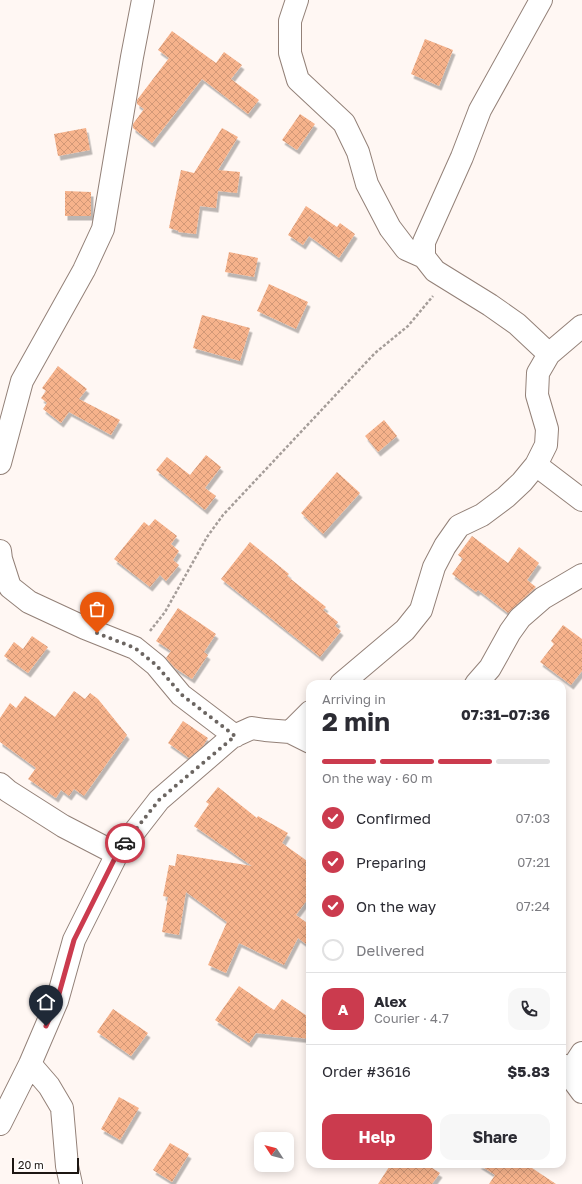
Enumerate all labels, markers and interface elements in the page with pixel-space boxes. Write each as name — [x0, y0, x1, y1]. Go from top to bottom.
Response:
pin — [80, 592, 114, 633]
icon: bag — [86, 598, 108, 620]
text: Arriving in — [322, 691, 386, 707]
text: 07:31–07:36 — [461, 705, 550, 723]
text: 2 min — [322, 706, 390, 737]
text: On the way · 60 m — [322, 770, 433, 786]
icon: check — [322, 807, 344, 829]
text: Confirmed — [356, 809, 431, 827]
text: 07:03 — [515, 810, 550, 826]
courier — [105, 823, 145, 863]
icon: car — [114, 832, 136, 854]
icon: check — [322, 851, 344, 873]
text: Preparing — [356, 853, 426, 871]
text: 07:21 — [517, 854, 550, 870]
icon: check — [322, 895, 344, 917]
text: On the way — [356, 897, 436, 915]
text: 07:24 — [516, 898, 550, 914]
text: Delivered — [356, 941, 424, 959]
pin — [29, 985, 63, 1026]
button: phone — [508, 988, 550, 1030]
icon: home — [35, 991, 57, 1013]
text: Alex — [374, 992, 407, 1010]
text: A — [338, 1000, 348, 1018]
text: Courier · 4.7 — [374, 1010, 449, 1026]
text: Order #3616 — [322, 1062, 411, 1080]
text: $5.83 — [507, 1062, 550, 1080]
button: Help — [322, 1114, 432, 1160]
button: Share — [440, 1114, 550, 1160]
north arrow — [254, 1132, 294, 1172]
map controls — [254, 1132, 294, 1172]
scale bar — [12, 1156, 79, 1175]
text: 20 m — [18, 1158, 44, 1171]

